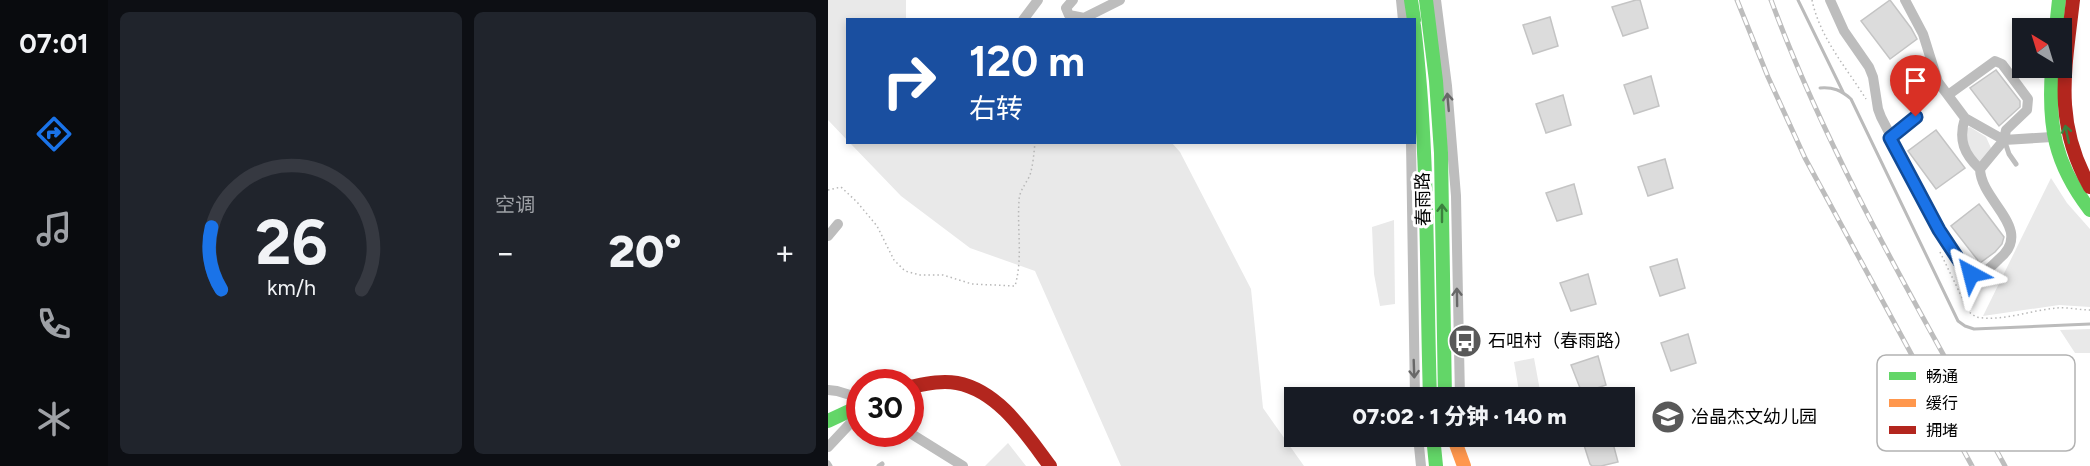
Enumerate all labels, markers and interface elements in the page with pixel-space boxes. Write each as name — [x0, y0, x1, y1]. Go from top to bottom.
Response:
north arrow — [2012, 18, 2072, 78]
map controls — [2012, 18, 2072, 78]
text: 07:01 — [19, 27, 89, 60]
text: 120 m — [969, 36, 1085, 87]
icon: right — [870, 42, 948, 120]
pin — [1890, 55, 1941, 117]
icon: arrive — [1899, 64, 1932, 97]
text: 右转 — [969, 92, 1023, 125]
one-way arrow — [1442, 93, 1453, 113]
icon: directions — [33, 113, 75, 155]
one-way arrow — [2061, 125, 2072, 145]
street label: 春雨路 — [1412, 172, 1434, 226]
text: 空调 — [495, 193, 535, 217]
one-way arrow — [1436, 204, 1448, 224]
text: 26 — [255, 205, 327, 280]
icon: music — [33, 208, 75, 250]
text: 20° — [608, 224, 682, 278]
text: − — [495, 233, 516, 272]
text: + — [774, 233, 795, 272]
position arrow — [1939, 242, 2003, 306]
text: km/h — [267, 275, 315, 300]
one-way arrow — [1451, 288, 1463, 308]
icon: phone — [33, 303, 75, 345]
bus stop icon: 石咀村（春雨路） — [1447, 323, 1483, 359]
place label: 石咀村（春雨路） — [1488, 330, 1632, 352]
legend — [1877, 355, 2075, 451]
one-way arrow — [1409, 358, 1420, 378]
text: 畅通 — [1926, 367, 1958, 386]
speed limit sign: 30 — [846, 369, 924, 447]
text: 缓行 — [1926, 394, 1958, 413]
icon: climate — [33, 398, 75, 440]
school or university icon: 冶晶杰文幼儿园 — [1650, 399, 1686, 435]
text: 07:02 · 1 分钟 · 140 m — [1352, 403, 1567, 430]
place label: 冶晶杰文幼儿园 — [1691, 406, 1817, 428]
text: 拥堵 — [1926, 421, 1958, 440]

